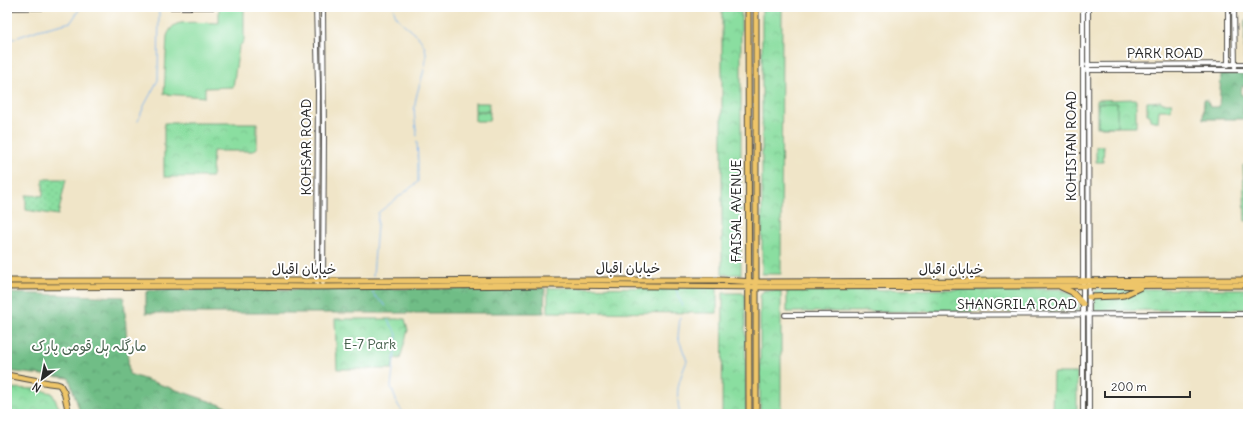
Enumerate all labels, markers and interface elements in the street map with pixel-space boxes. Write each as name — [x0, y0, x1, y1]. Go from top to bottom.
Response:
street label: PARK ROAD — [1127, 44, 1203, 62]
street label: KOHISTAN ROAD — [1062, 91, 1080, 201]
street label: KOHSAR ROAD — [297, 99, 315, 195]
street label: FAISAL AVENUE — [727, 159, 745, 263]
street label: خیابان اقبال — [596, 259, 660, 277]
street label: خیابان اقبال — [272, 260, 336, 278]
street label: خیابان اقبال — [919, 260, 983, 278]
street label: SHANGRILA ROAD — [957, 295, 1077, 313]
park label: E-7 Park — [344, 335, 396, 353]
park label: مارگلہ ہل قومی پارک — [31, 337, 147, 357]
north arrow — [22, 359, 62, 399]
scale bar — [1105, 373, 1190, 399]
text: 200 m — [1111, 379, 1147, 394]
text: N — [30, 380, 44, 395]

